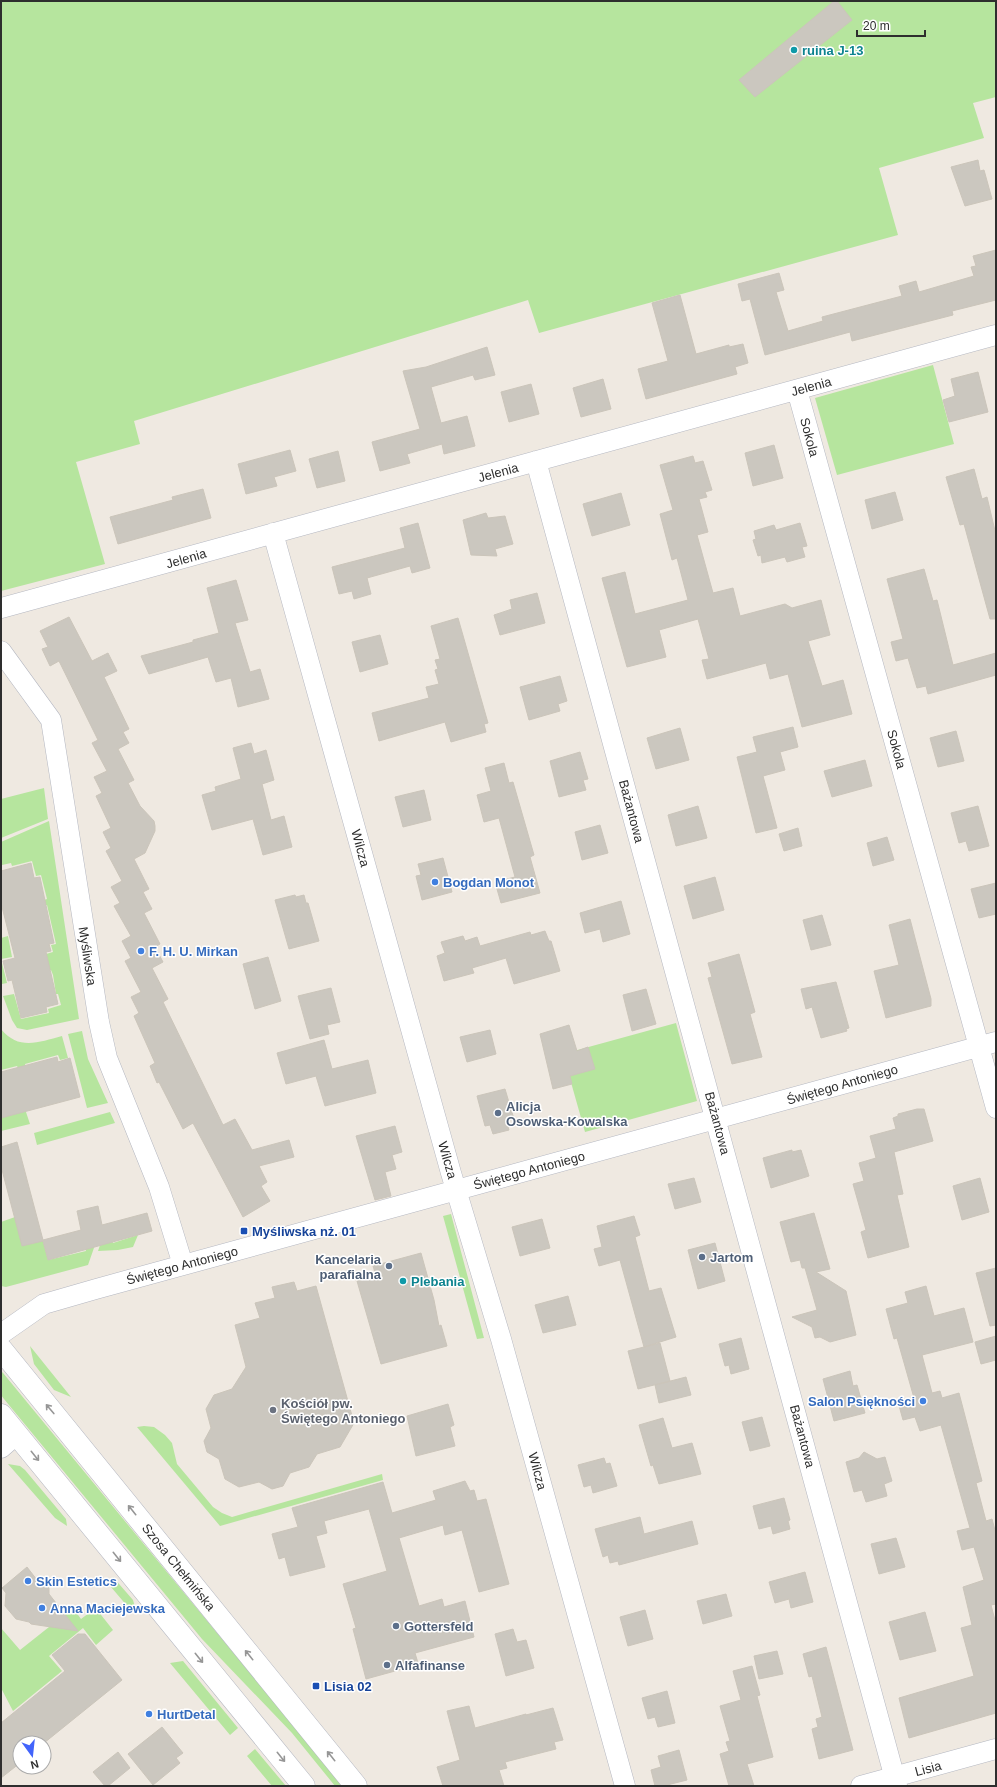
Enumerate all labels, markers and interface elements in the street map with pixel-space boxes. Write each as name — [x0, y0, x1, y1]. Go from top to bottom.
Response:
scale bar — [857, 12, 925, 38]
text: 20 m — [863, 19, 890, 33]
place label: ruina J-13 — [802, 43, 863, 58]
marker: ruina J-13 — [789, 45, 799, 55]
street label: Jelenia — [789, 374, 834, 399]
street label: Sokola — [797, 416, 822, 459]
street label: Jelenia — [476, 460, 521, 485]
street label: Jelenia — [164, 545, 209, 571]
street label: Sokola — [884, 728, 909, 771]
street label: Bażantowa — [616, 778, 647, 845]
street label: Wilcza — [348, 828, 373, 869]
place label: Bogdan Monot — [443, 875, 535, 890]
marker: Bogdan Monot — [430, 877, 440, 887]
street label: Myśliwska — [75, 926, 100, 987]
place label: F. H. U. Mirkan — [149, 944, 238, 959]
marker: F. H. U. Mirkan — [136, 946, 146, 956]
street label: Świętego Antoniego — [785, 1061, 899, 1108]
street label: Bażantowa — [702, 1090, 733, 1157]
place label: Alicja Osowska-Kowalska — [506, 1099, 628, 1129]
marker: Alicja Osowska-Kowalska — [493, 1108, 503, 1118]
street label: Wilcza — [435, 1140, 460, 1181]
street label: Świętego Antoniego — [472, 1148, 587, 1193]
place label: Myśliwska nż. 01 — [252, 1224, 356, 1239]
marker: Myśliwska nż. 01 — [239, 1226, 249, 1236]
street label: Świętego Antoniego — [125, 1243, 240, 1288]
place label: Jartom — [710, 1250, 753, 1265]
place label: Kancelaria parafialna — [315, 1252, 382, 1282]
marker: Jartom — [697, 1252, 707, 1262]
marker: Kancelaria parafialna — [384, 1261, 394, 1271]
place label: Plebania — [411, 1274, 465, 1289]
marker: Plebania — [398, 1276, 408, 1286]
place label: Salon Psiękności — [808, 1394, 915, 1409]
place label: Kościół pw. Świętego Antoniego — [281, 1396, 406, 1426]
marker: Salon Psiękności — [918, 1396, 928, 1406]
one-way arrow — [46, 1403, 55, 1414]
street label: Bażantowa — [787, 1403, 818, 1470]
marker: Kościół pw. Świętego Antoniego — [268, 1405, 278, 1415]
one-way arrow — [30, 1451, 39, 1462]
street label: Wilcza — [525, 1451, 550, 1492]
one-way arrow — [128, 1504, 137, 1515]
street label: Szosa Chełmińska — [139, 1521, 219, 1614]
one-way arrow — [113, 1551, 122, 1562]
place label: Skin Estetics — [36, 1574, 117, 1589]
marker: Skin Estetics — [23, 1576, 33, 1586]
place label: Anna Maciejewska — [50, 1601, 166, 1616]
marker: Anna Maciejewska — [37, 1603, 47, 1613]
place label: Gottersfeld — [404, 1619, 473, 1634]
marker: Gottersfeld — [391, 1621, 401, 1631]
one-way arrow — [244, 1649, 253, 1660]
one-way arrow — [195, 1652, 204, 1663]
place label: Alfafinanse — [395, 1658, 465, 1673]
marker: Alfafinanse — [382, 1660, 392, 1670]
place label: Lisia 02 — [324, 1679, 372, 1694]
marker: Lisia 02 — [311, 1681, 321, 1691]
place label: HurtDetal — [157, 1707, 216, 1722]
marker: HurtDetal — [144, 1709, 154, 1719]
north arrow — [12, 1735, 52, 1775]
one-way arrow — [326, 1750, 335, 1761]
one-way arrow — [276, 1752, 285, 1763]
text: N — [29, 1758, 40, 1771]
street label: Lisia — [913, 1758, 944, 1779]

